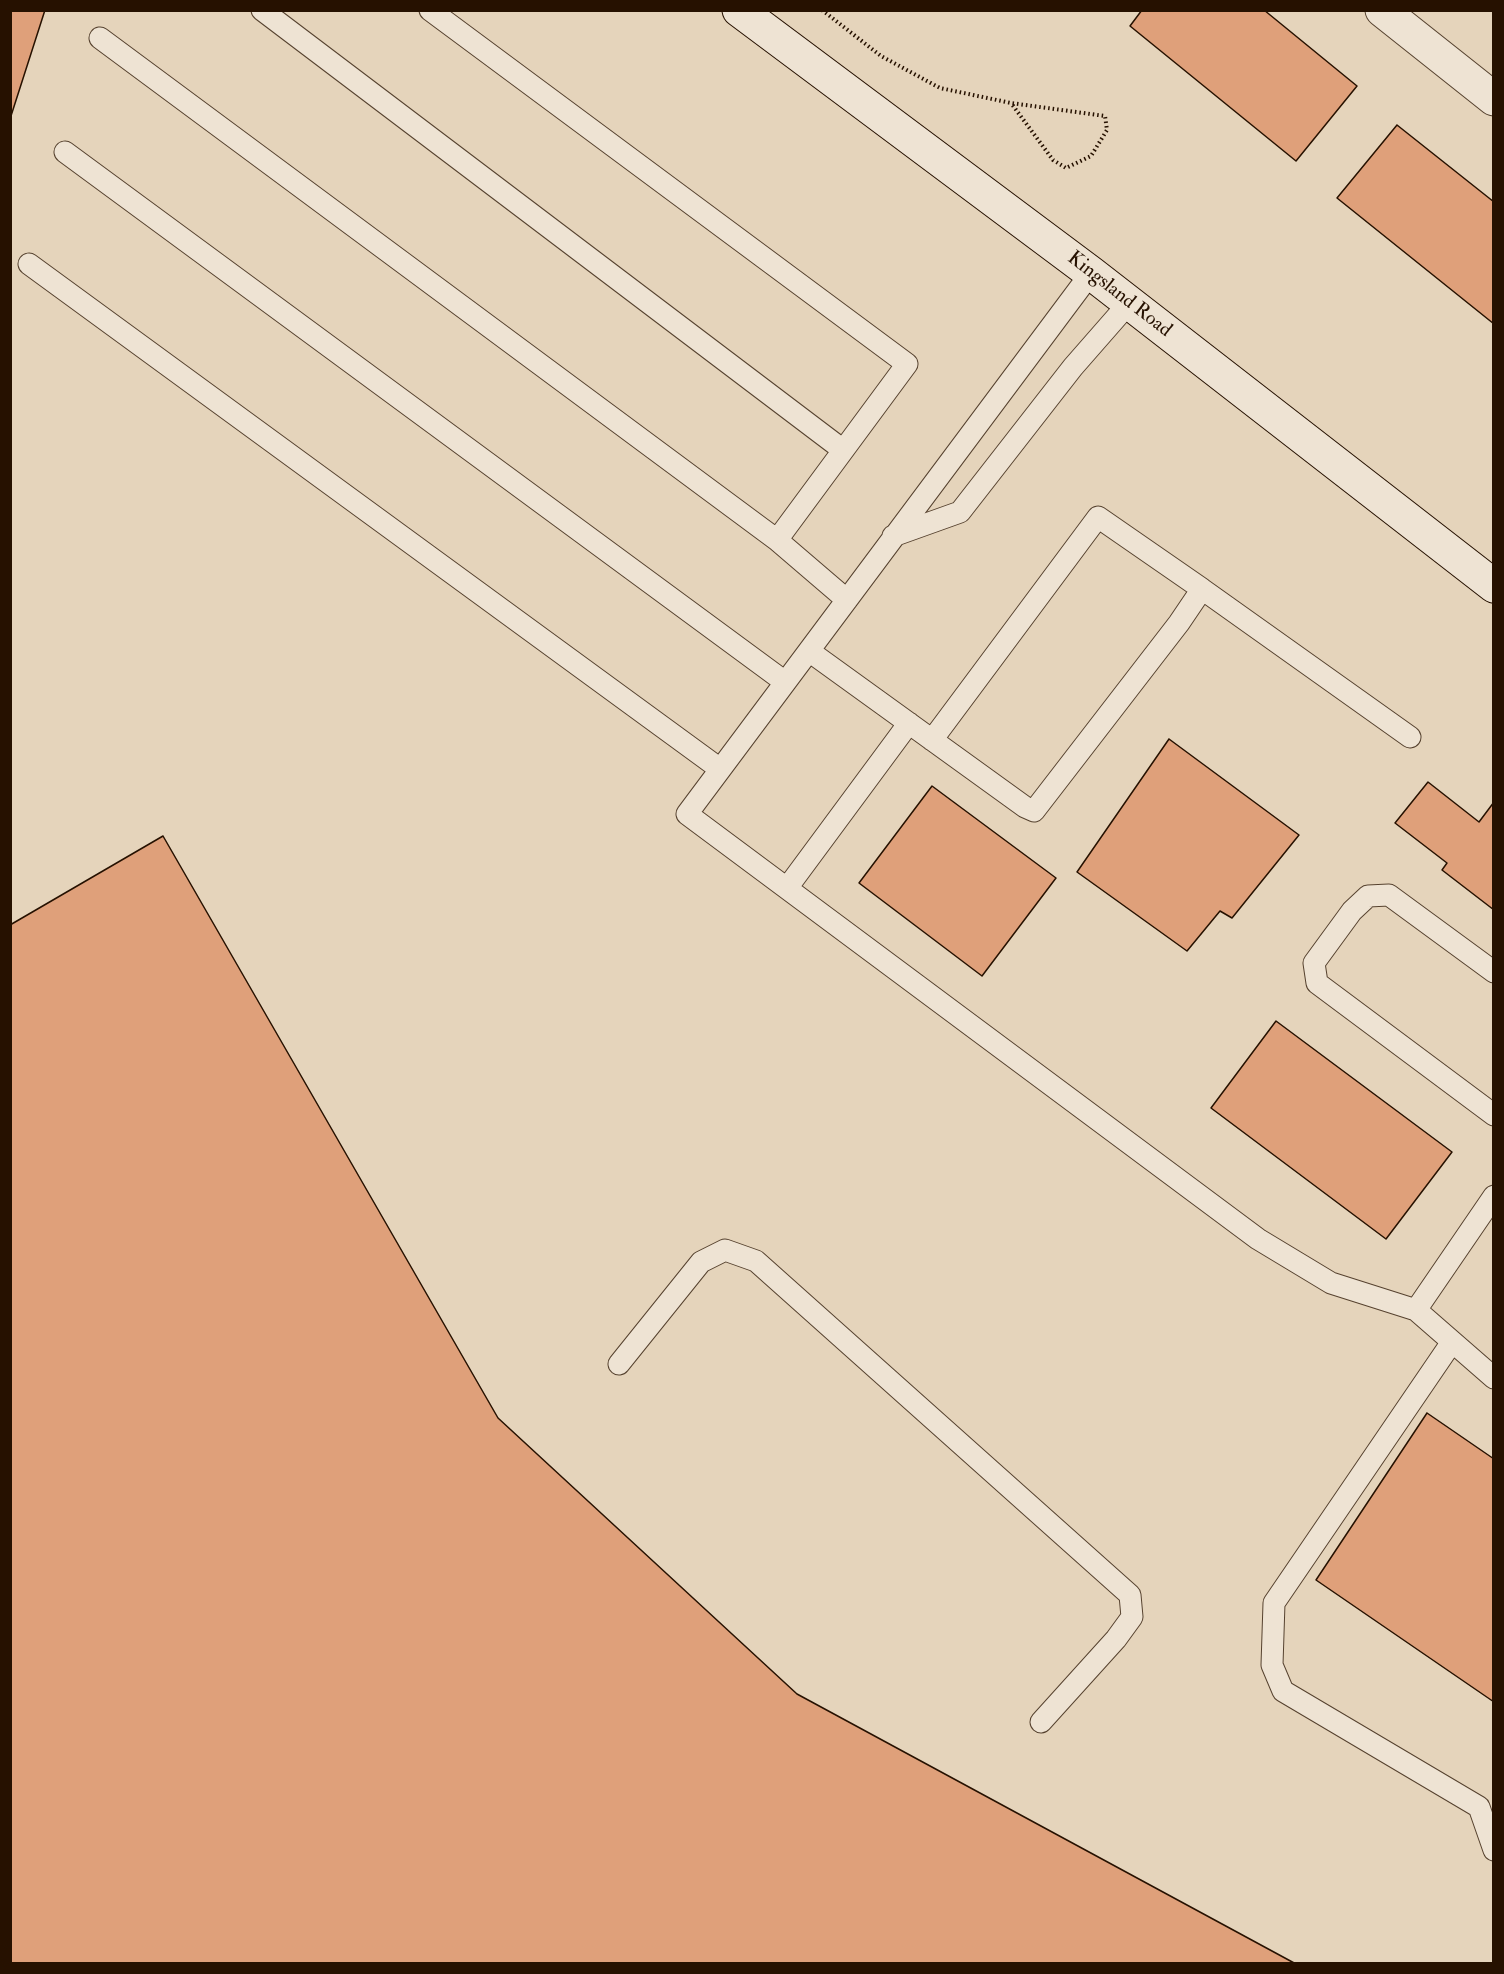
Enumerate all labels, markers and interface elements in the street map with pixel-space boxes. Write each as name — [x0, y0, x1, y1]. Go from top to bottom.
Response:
street label: Kingsland Road — [1062, 247, 1176, 343]

